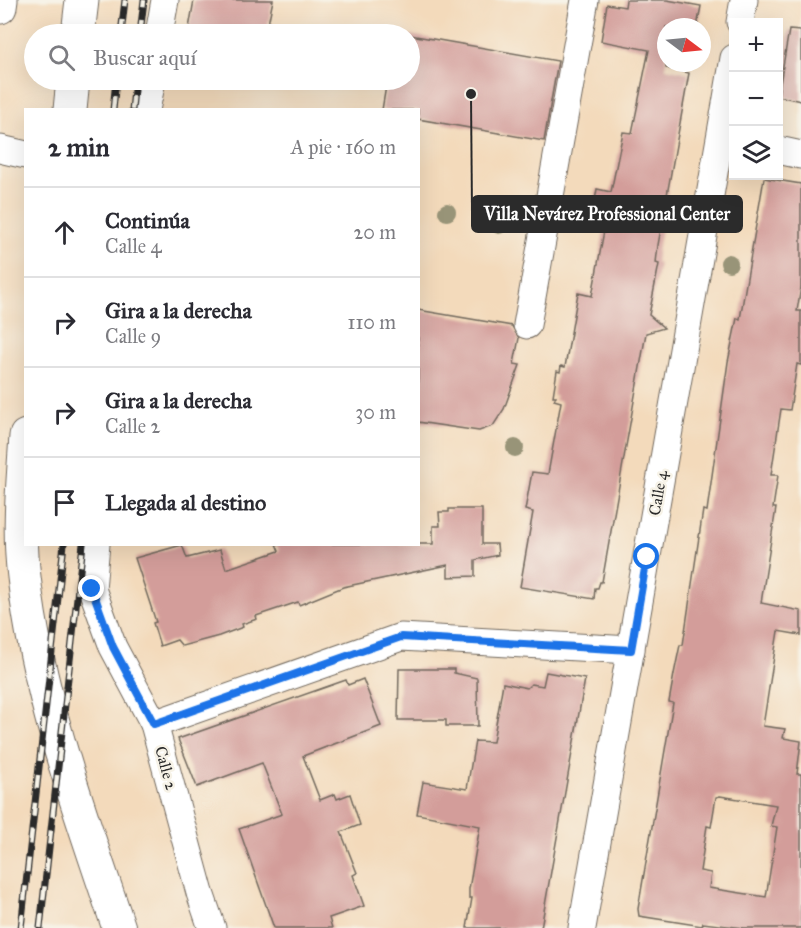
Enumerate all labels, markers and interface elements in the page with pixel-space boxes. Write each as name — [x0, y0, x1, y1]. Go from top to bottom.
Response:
north arrow — [657, 18, 711, 72]
map controls — [729, 18, 783, 180]
button: + — [729, 18, 783, 72]
search box — [24, 24, 420, 90]
icon: search — [45, 41, 78, 74]
text: Buscar aquí — [93, 44, 196, 71]
button: − — [729, 72, 783, 126]
button: layers — [729, 126, 783, 180]
text: 2 min — [48, 131, 109, 163]
text: A pie · 160 m — [291, 135, 396, 159]
callout: Villa Nevárez Professional Center — [472, 196, 742, 232]
text: Villa Nevárez Professional Center — [483, 203, 731, 225]
text: Continúa — [105, 207, 190, 234]
icon: ahead — [48, 216, 81, 249]
text: 20 m — [353, 220, 396, 244]
text: Calle 4 — [105, 234, 162, 258]
text: Gira a la derecha — [105, 297, 252, 324]
icon: right — [48, 306, 81, 339]
text: 110 m — [348, 310, 396, 334]
text: Calle 9 — [105, 324, 161, 348]
text: Gira a la derecha — [105, 387, 252, 414]
icon: right — [48, 396, 81, 429]
text: 30 m — [355, 400, 396, 424]
text: Calle 2 — [105, 414, 160, 438]
street label: Calle 4 — [645, 468, 671, 517]
icon: arrive — [48, 486, 81, 519]
text: Llegada al destino — [105, 489, 266, 516]
route start — [633, 543, 659, 569]
route end — [78, 575, 104, 601]
street label: Calle 2 — [151, 744, 181, 792]

